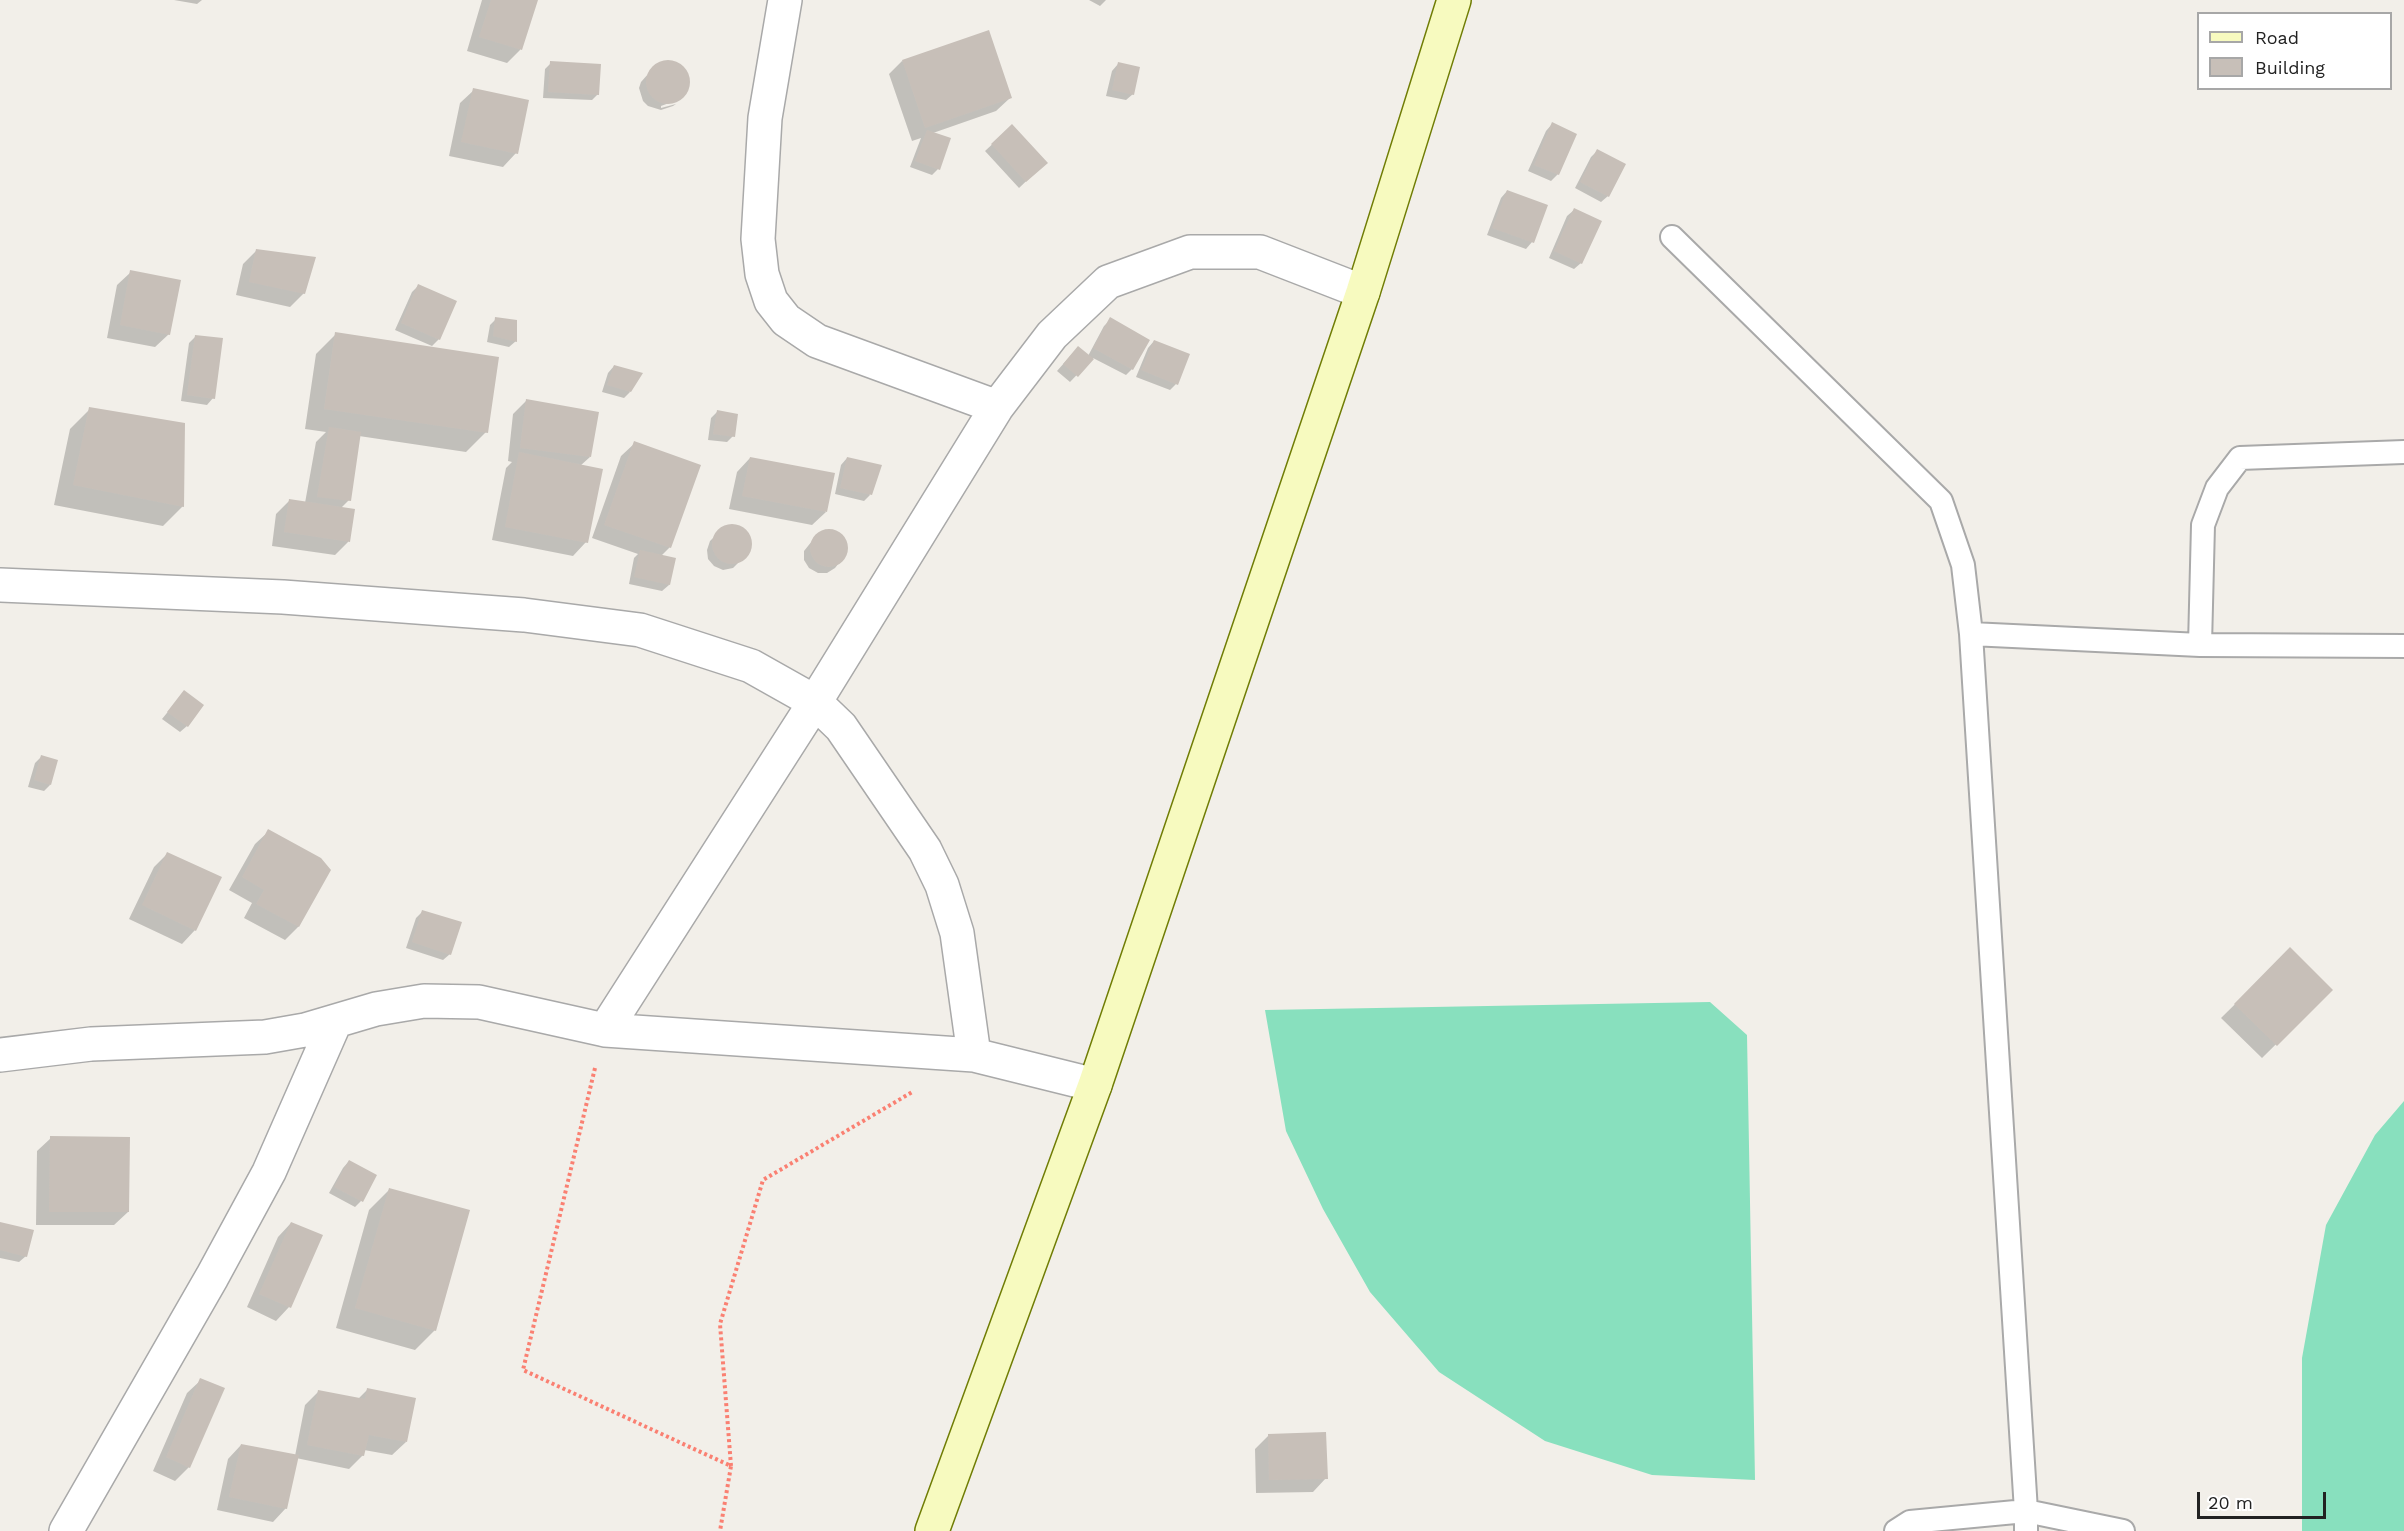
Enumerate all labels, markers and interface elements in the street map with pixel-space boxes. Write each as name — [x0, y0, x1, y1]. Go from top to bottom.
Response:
legend — [2197, 12, 2392, 90]
text: Road — [2255, 27, 2299, 48]
text: Building — [2255, 57, 2325, 78]
scale bar — [2200, 1480, 2329, 1518]
text: 20 m — [2208, 1492, 2253, 1513]

